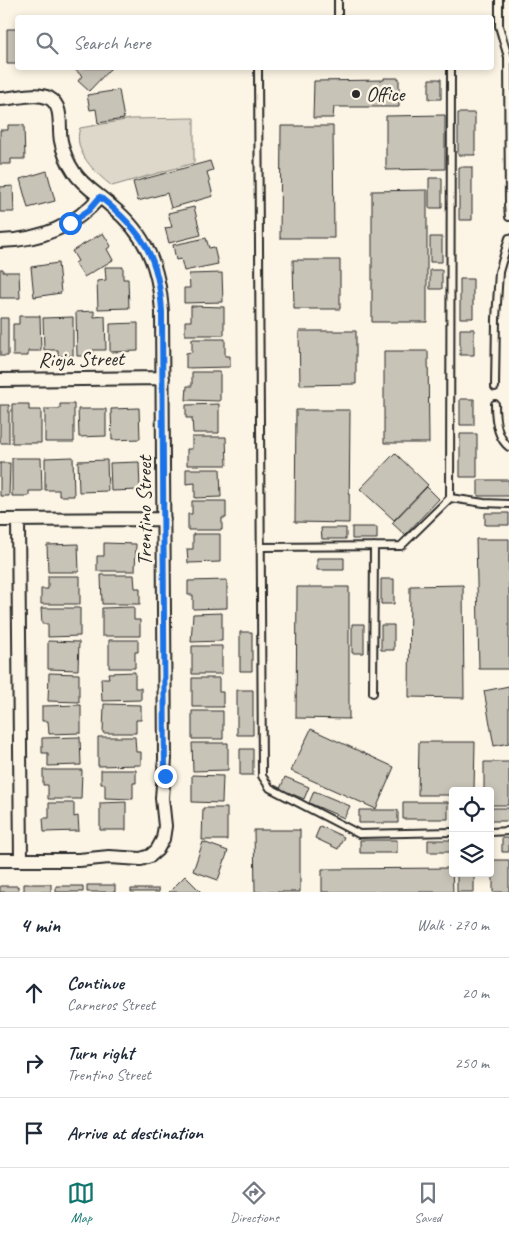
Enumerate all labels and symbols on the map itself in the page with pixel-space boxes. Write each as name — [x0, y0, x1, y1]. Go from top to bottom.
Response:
place label: Office — [366, 81, 407, 107]
marker: Office — [350, 88, 362, 100]
route start — [59, 212, 82, 235]
street label: Rioja Street — [38, 345, 126, 373]
street label: Trentino Street — [131, 454, 157, 566]
route end — [154, 765, 177, 788]

